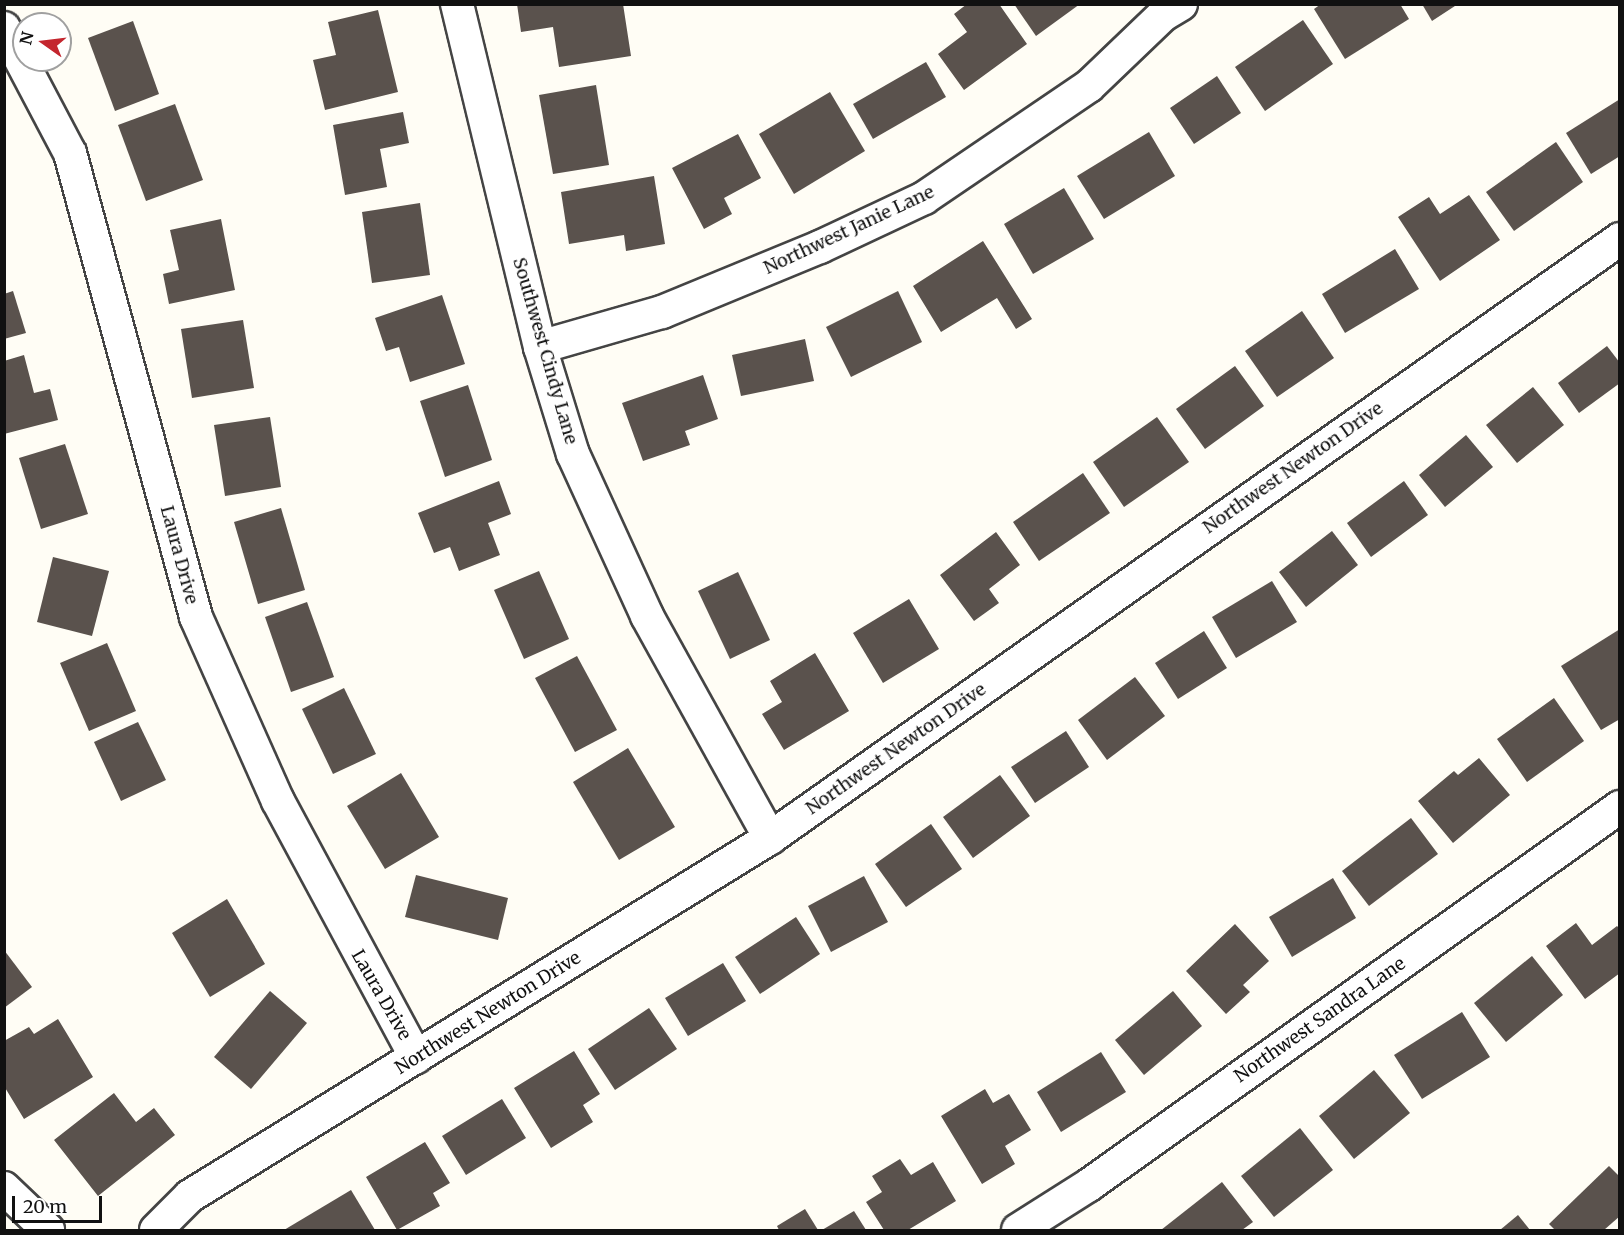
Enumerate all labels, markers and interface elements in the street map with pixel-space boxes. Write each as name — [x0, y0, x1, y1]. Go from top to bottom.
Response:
north arrow — [12, 12, 72, 72]
text: N — [15, 30, 38, 47]
street label: Northwest Janie Lane — [760, 181, 938, 279]
street label: Southwest Cindy Lane — [508, 255, 582, 447]
street label: Northwest Newton Drive — [1199, 398, 1387, 538]
street label: Laura Drive — [156, 503, 202, 607]
street label: Northwest Newton Drive — [802, 679, 990, 819]
street label: Laura Drive — [346, 946, 416, 1044]
street label: Northwest Newton Drive — [391, 947, 585, 1079]
street label: Northwest Sandra Lane — [1230, 953, 1410, 1087]
scale bar — [15, 1184, 105, 1222]
text: 20 m — [23, 1195, 67, 1218]

